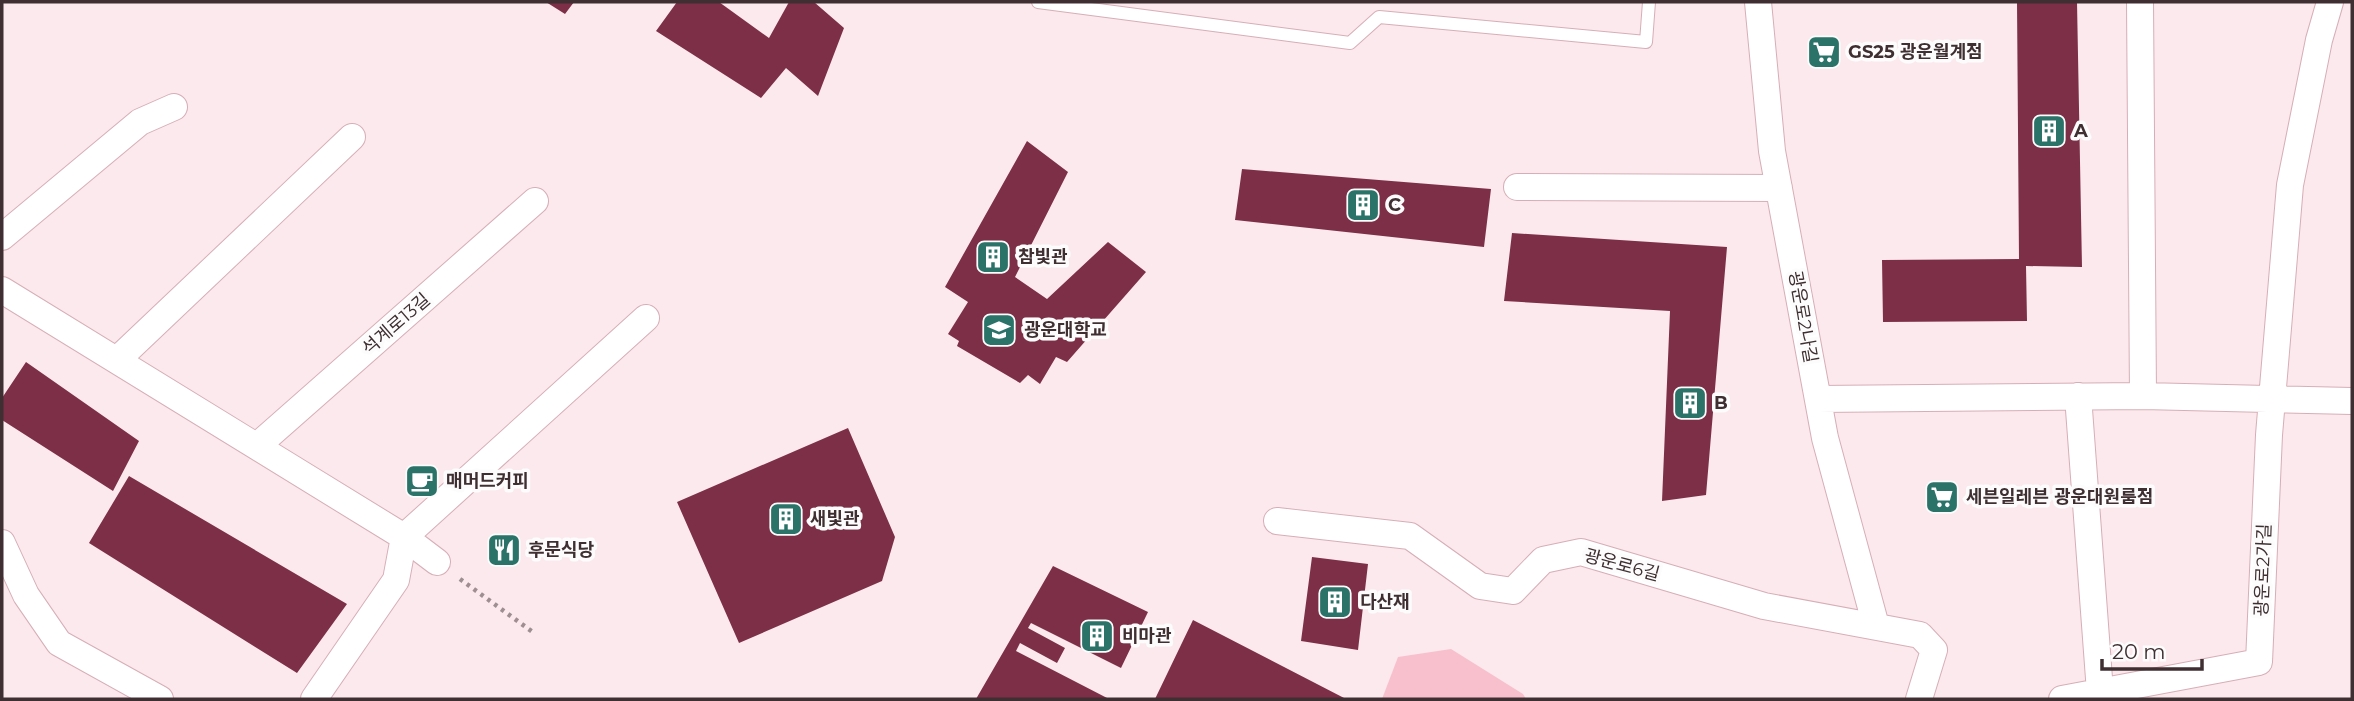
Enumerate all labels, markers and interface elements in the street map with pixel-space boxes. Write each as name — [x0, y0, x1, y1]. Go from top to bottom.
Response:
supermarket icon: GS25 광운월계점 — [1805, 33, 1843, 71]
place label: GS25 광운월계점 — [1848, 41, 1983, 63]
building icon: A — [2030, 112, 2068, 150]
place label: A — [2073, 120, 2088, 142]
building icon: C — [1344, 186, 1382, 224]
place label: C — [1388, 194, 1401, 216]
building icon: 참빛관 — [974, 238, 1012, 276]
place label: 참빛관 — [1018, 246, 1068, 268]
street label: 광운로2나길 — [1784, 269, 1822, 365]
street label: 석계로13길 — [358, 289, 434, 359]
school or university icon: 광운대학교 — [980, 311, 1018, 349]
place label: 광운대학교 — [1024, 319, 1107, 341]
building icon: B — [1671, 384, 1709, 422]
place label: B — [1714, 392, 1728, 414]
cafe icon: 매머드커피 — [403, 462, 441, 500]
place label: 매머드커피 — [446, 470, 529, 492]
supermarket icon: 세븐일레븐 광운대원룸점 — [1923, 478, 1961, 516]
place label: 세븐일레븐 광운대원룸점 — [1966, 486, 2153, 508]
building icon: 새빛관 — [767, 500, 805, 538]
place label: 새빛관 — [810, 508, 860, 530]
street label: 광운로2가길 — [2250, 523, 2276, 617]
restaurant icon: 후문식당 — [485, 531, 523, 569]
place label: 후문식당 — [528, 539, 594, 561]
street label: 광운로6길 — [1582, 544, 1662, 586]
building icon: 다산재 — [1316, 583, 1354, 621]
place label: 다산재 — [1360, 591, 1410, 613]
building icon: 비마관 — [1078, 617, 1116, 655]
place label: 비마관 — [1122, 625, 1172, 647]
scale bar — [2102, 628, 2202, 672]
text: 20 m — [2112, 639, 2166, 664]

